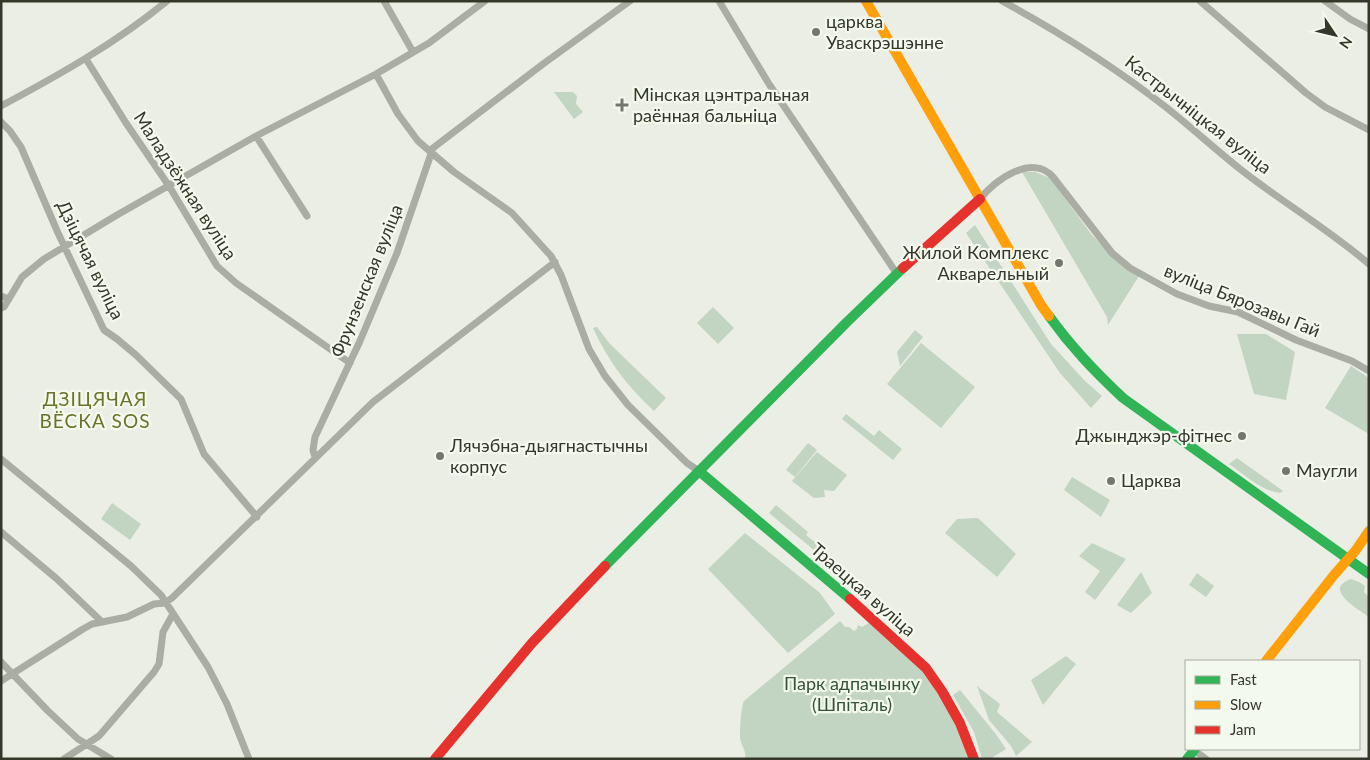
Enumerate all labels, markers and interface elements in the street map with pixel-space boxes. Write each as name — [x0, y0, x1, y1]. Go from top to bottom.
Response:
place label: царква Уваскрэшэнне — [826, 10, 944, 53]
north arrow — [1310, 10, 1360, 60]
marker: царква Уваскрэшэнне — [810, 26, 822, 38]
text: N — [1336, 33, 1356, 52]
street label: Кастрычніцкая вуліца — [1121, 50, 1276, 178]
place label: Мінская цэнтральная раённая бальніца — [633, 83, 809, 126]
marker: Мінская цэнтральная раённая бальніца — [615, 98, 629, 112]
street label: Маладзёжная вуліца — [130, 107, 242, 264]
street label: Дзіцячая вуліца — [53, 196, 129, 323]
street label: Фрунзенская вуліца — [325, 201, 407, 360]
place label: Жилой Комплекс Акварельный — [902, 241, 1049, 284]
marker: Жилой Комплекс Акварельный — [1053, 257, 1065, 269]
street label: вуліца Бярозавы Гай — [1161, 259, 1324, 341]
district label: ДЗІЦЯЧАЯ ВЁСКА SOS — [40, 387, 150, 432]
place label: Джынджэр-фітнес — [1075, 424, 1232, 446]
marker: Джынджэр-фітнес — [1236, 430, 1248, 442]
place label: Лячэбна-дыягнастычны корпус — [449, 434, 648, 477]
marker: Лячэбна-дыягнастычны корпус — [434, 450, 446, 462]
place label: Маугли — [1296, 459, 1358, 481]
marker: Маугли — [1280, 465, 1292, 477]
place label: Царква — [1121, 469, 1181, 491]
marker: Царква — [1105, 475, 1117, 487]
street label: Траецкая вуліца — [807, 538, 921, 641]
legend — [1185, 660, 1360, 750]
text: Fast — [1230, 670, 1257, 688]
park label: Парк адпачынку (Шпіталь) — [784, 672, 921, 715]
text: Slow — [1230, 695, 1262, 713]
text: Jam — [1230, 720, 1256, 738]

